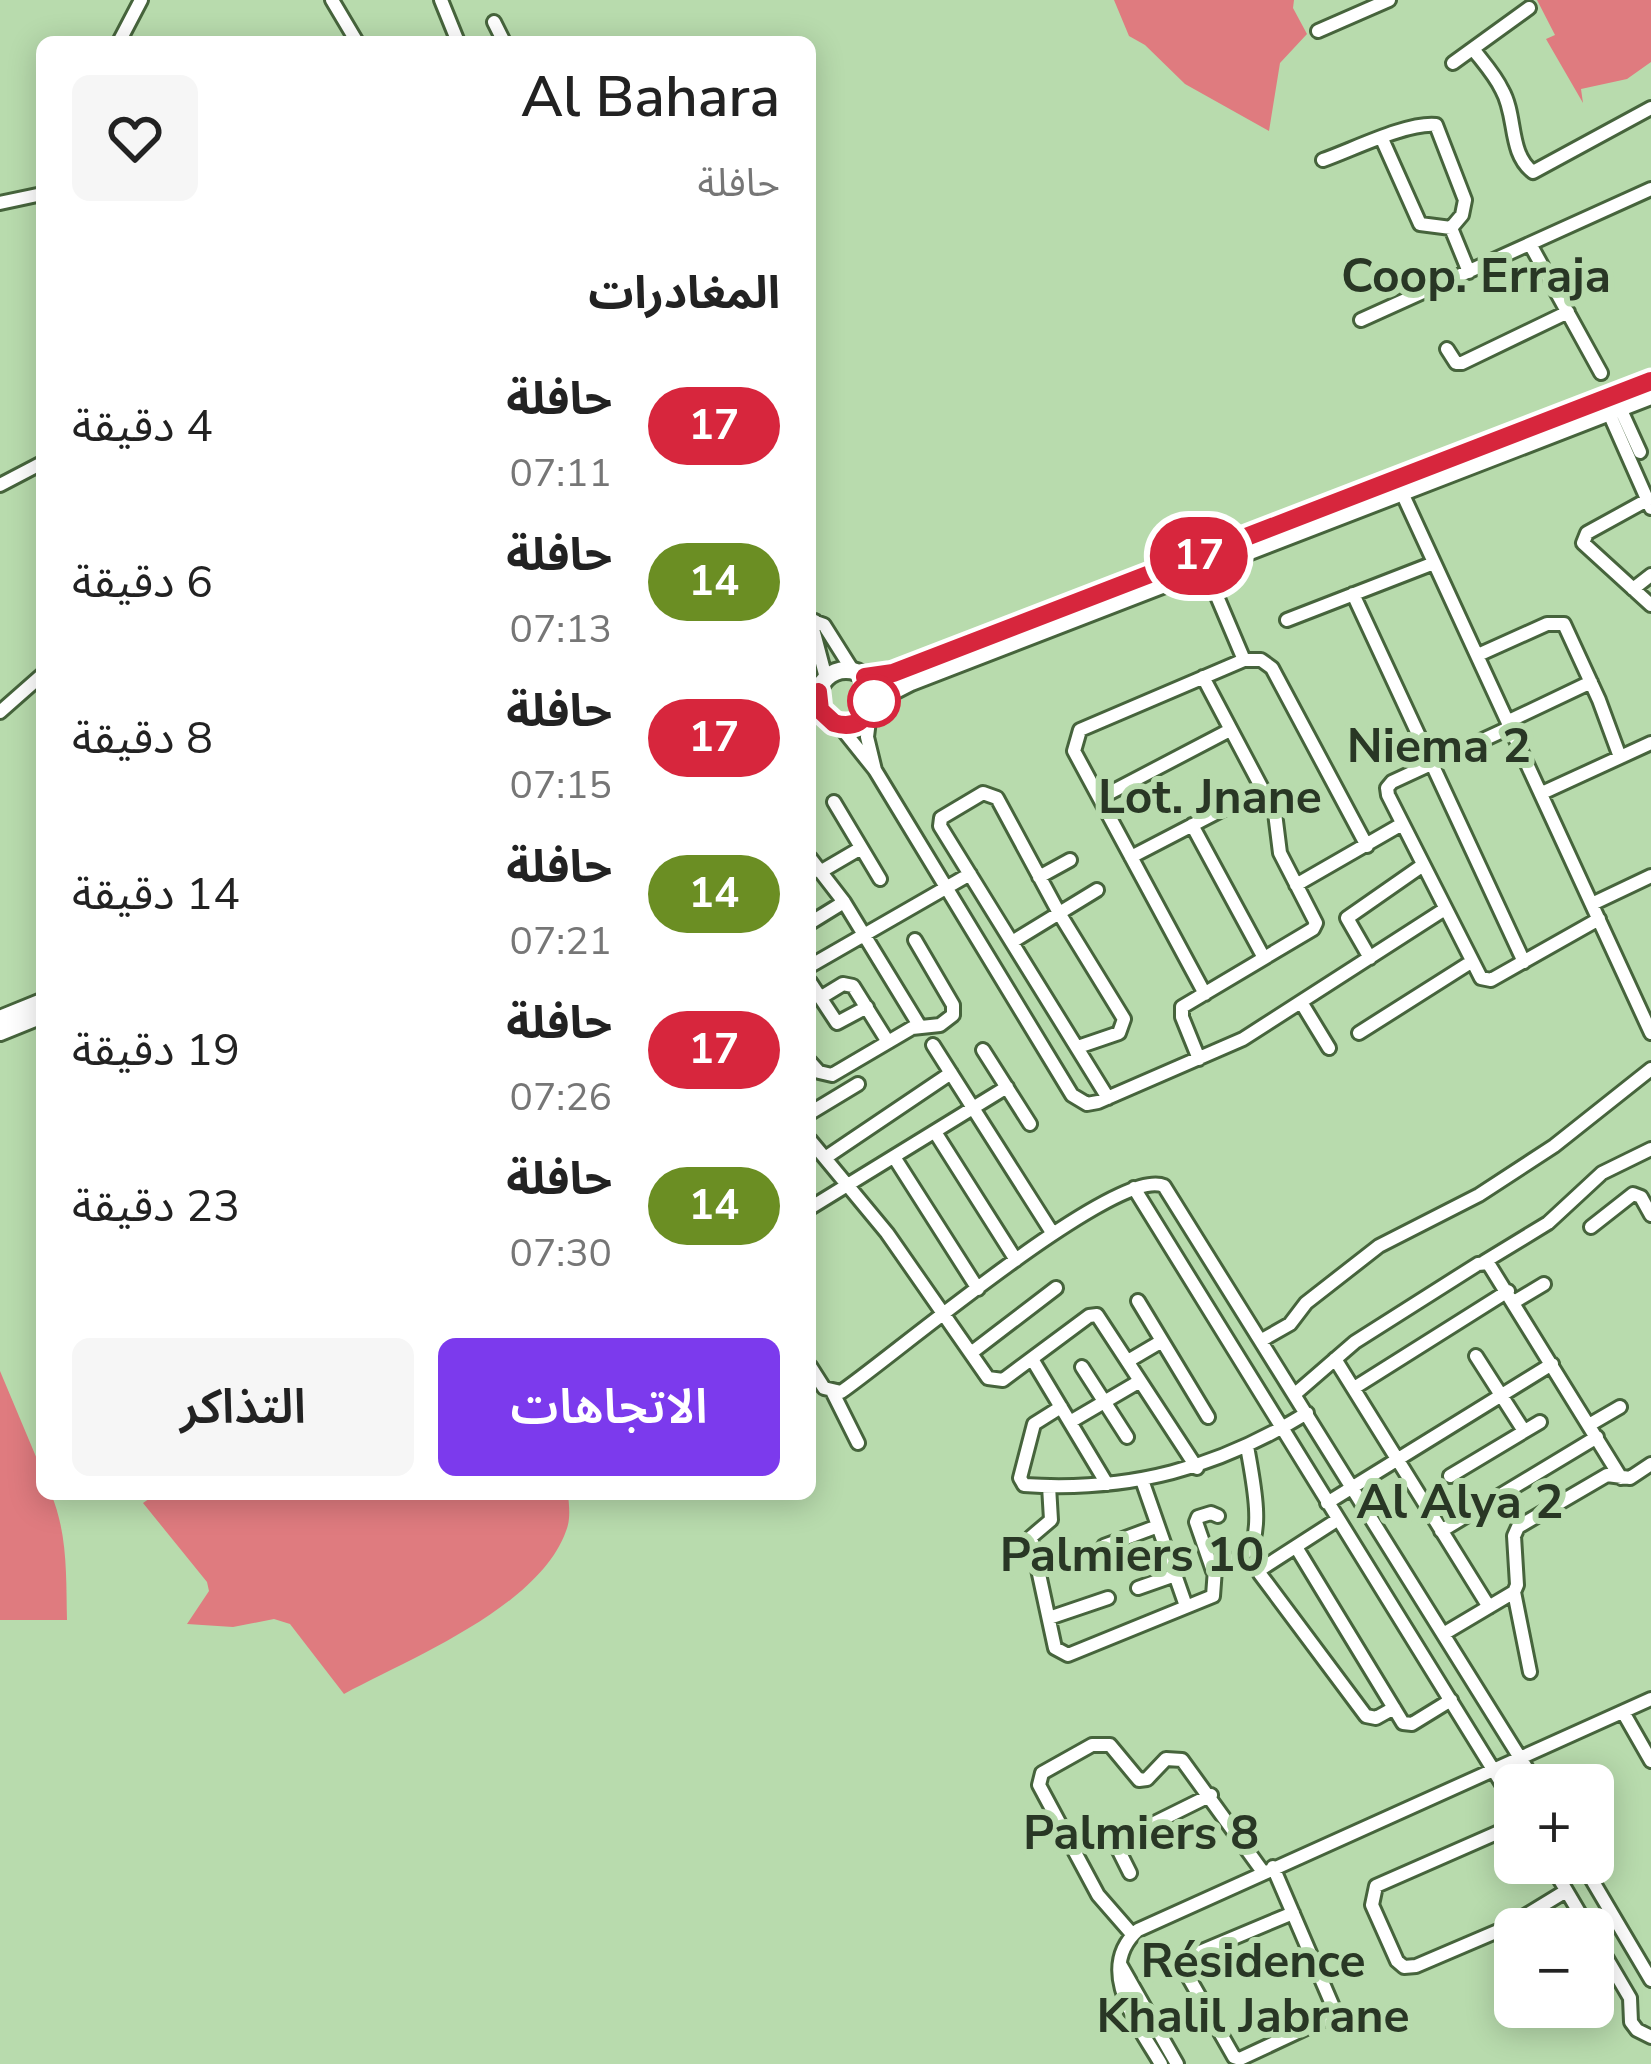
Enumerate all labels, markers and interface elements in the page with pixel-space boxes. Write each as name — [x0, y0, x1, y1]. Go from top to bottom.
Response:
text: Al Bahara — [521, 58, 780, 136]
button: heart — [72, 75, 198, 201]
text: حافلة — [698, 157, 780, 210]
district label: Coop. Erraja — [1341, 243, 1611, 309]
text: المغادرات — [588, 263, 780, 324]
text: حافلة — [506, 369, 612, 430]
text: 4 دقيقة — [72, 396, 213, 457]
text: 17 — [689, 397, 739, 454]
text: 07:11 — [510, 447, 612, 500]
line badge: 17 — [1145, 517, 1253, 595]
text: حافلة — [506, 525, 612, 586]
text: 17 — [1174, 527, 1224, 584]
text: 6 دقيقة — [72, 552, 213, 613]
text: 14 — [689, 553, 739, 610]
text: 07:13 — [510, 603, 612, 656]
unlabelled marker — [849, 676, 899, 726]
text: حافلة — [506, 681, 612, 742]
text: 8 دقيقة — [72, 708, 213, 769]
text: 17 — [689, 709, 739, 766]
district label: Niema 2 — [1347, 713, 1531, 779]
text: 07:15 — [510, 759, 612, 812]
district label: Lot. Jnane — [1098, 764, 1322, 830]
text: حافلة — [506, 837, 612, 898]
text: 14 دقيقة — [72, 864, 240, 925]
text: 14 — [689, 865, 739, 922]
text: 07:21 — [510, 915, 612, 968]
text: حافلة — [506, 993, 612, 1054]
text: 19 دقيقة — [72, 1020, 240, 1081]
text: 17 — [689, 1021, 739, 1078]
text: 07:26 — [510, 1071, 612, 1124]
text: حافلة — [506, 1149, 612, 1210]
text: 23 دقيقة — [72, 1176, 240, 1237]
text: 14 — [689, 1177, 739, 1234]
text: 07:30 — [510, 1227, 612, 1280]
button: التذاكر — [72, 1338, 414, 1476]
button: الاتجاهات — [438, 1338, 780, 1476]
district label: Al Alya 2 — [1356, 1469, 1564, 1535]
district label: Palmiers 10 — [1000, 1522, 1264, 1588]
map controls — [1494, 1764, 1614, 2028]
button: + — [1494, 1764, 1614, 1884]
district label: Palmiers 8 — [1023, 1800, 1259, 1866]
button: − — [1494, 1908, 1614, 2028]
district label: Résidence Khalil Jabrane — [1096, 1928, 1410, 2049]

